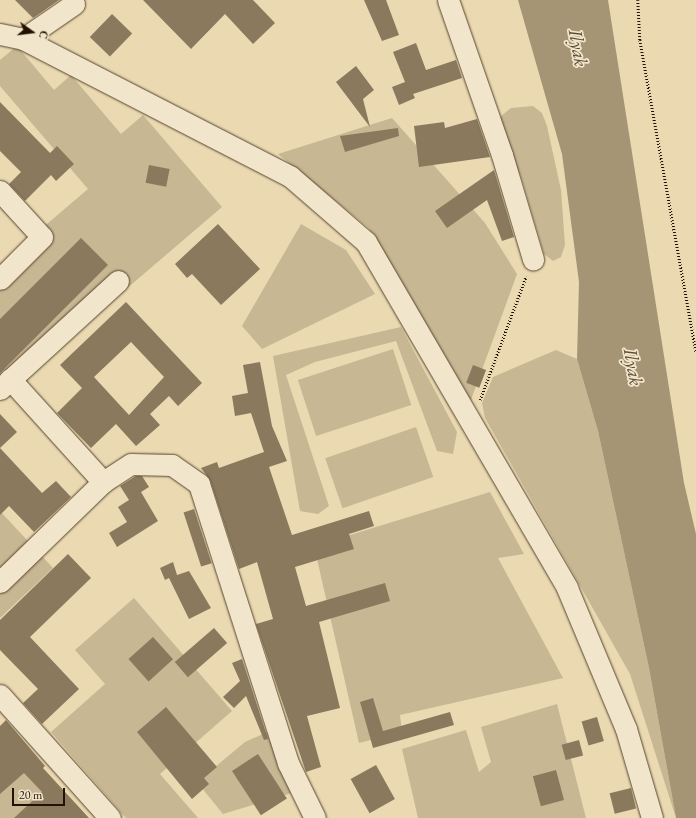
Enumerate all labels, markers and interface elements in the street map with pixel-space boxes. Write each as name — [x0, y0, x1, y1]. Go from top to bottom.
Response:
north arrow — [12, 12, 52, 52]
water label: Ilyak — [564, 28, 592, 68]
text: С — [36, 29, 51, 40]
water label: Ilyak — [619, 347, 647, 387]
scale bar — [14, 780, 67, 806]
text: 20 m — [19, 787, 42, 803]

